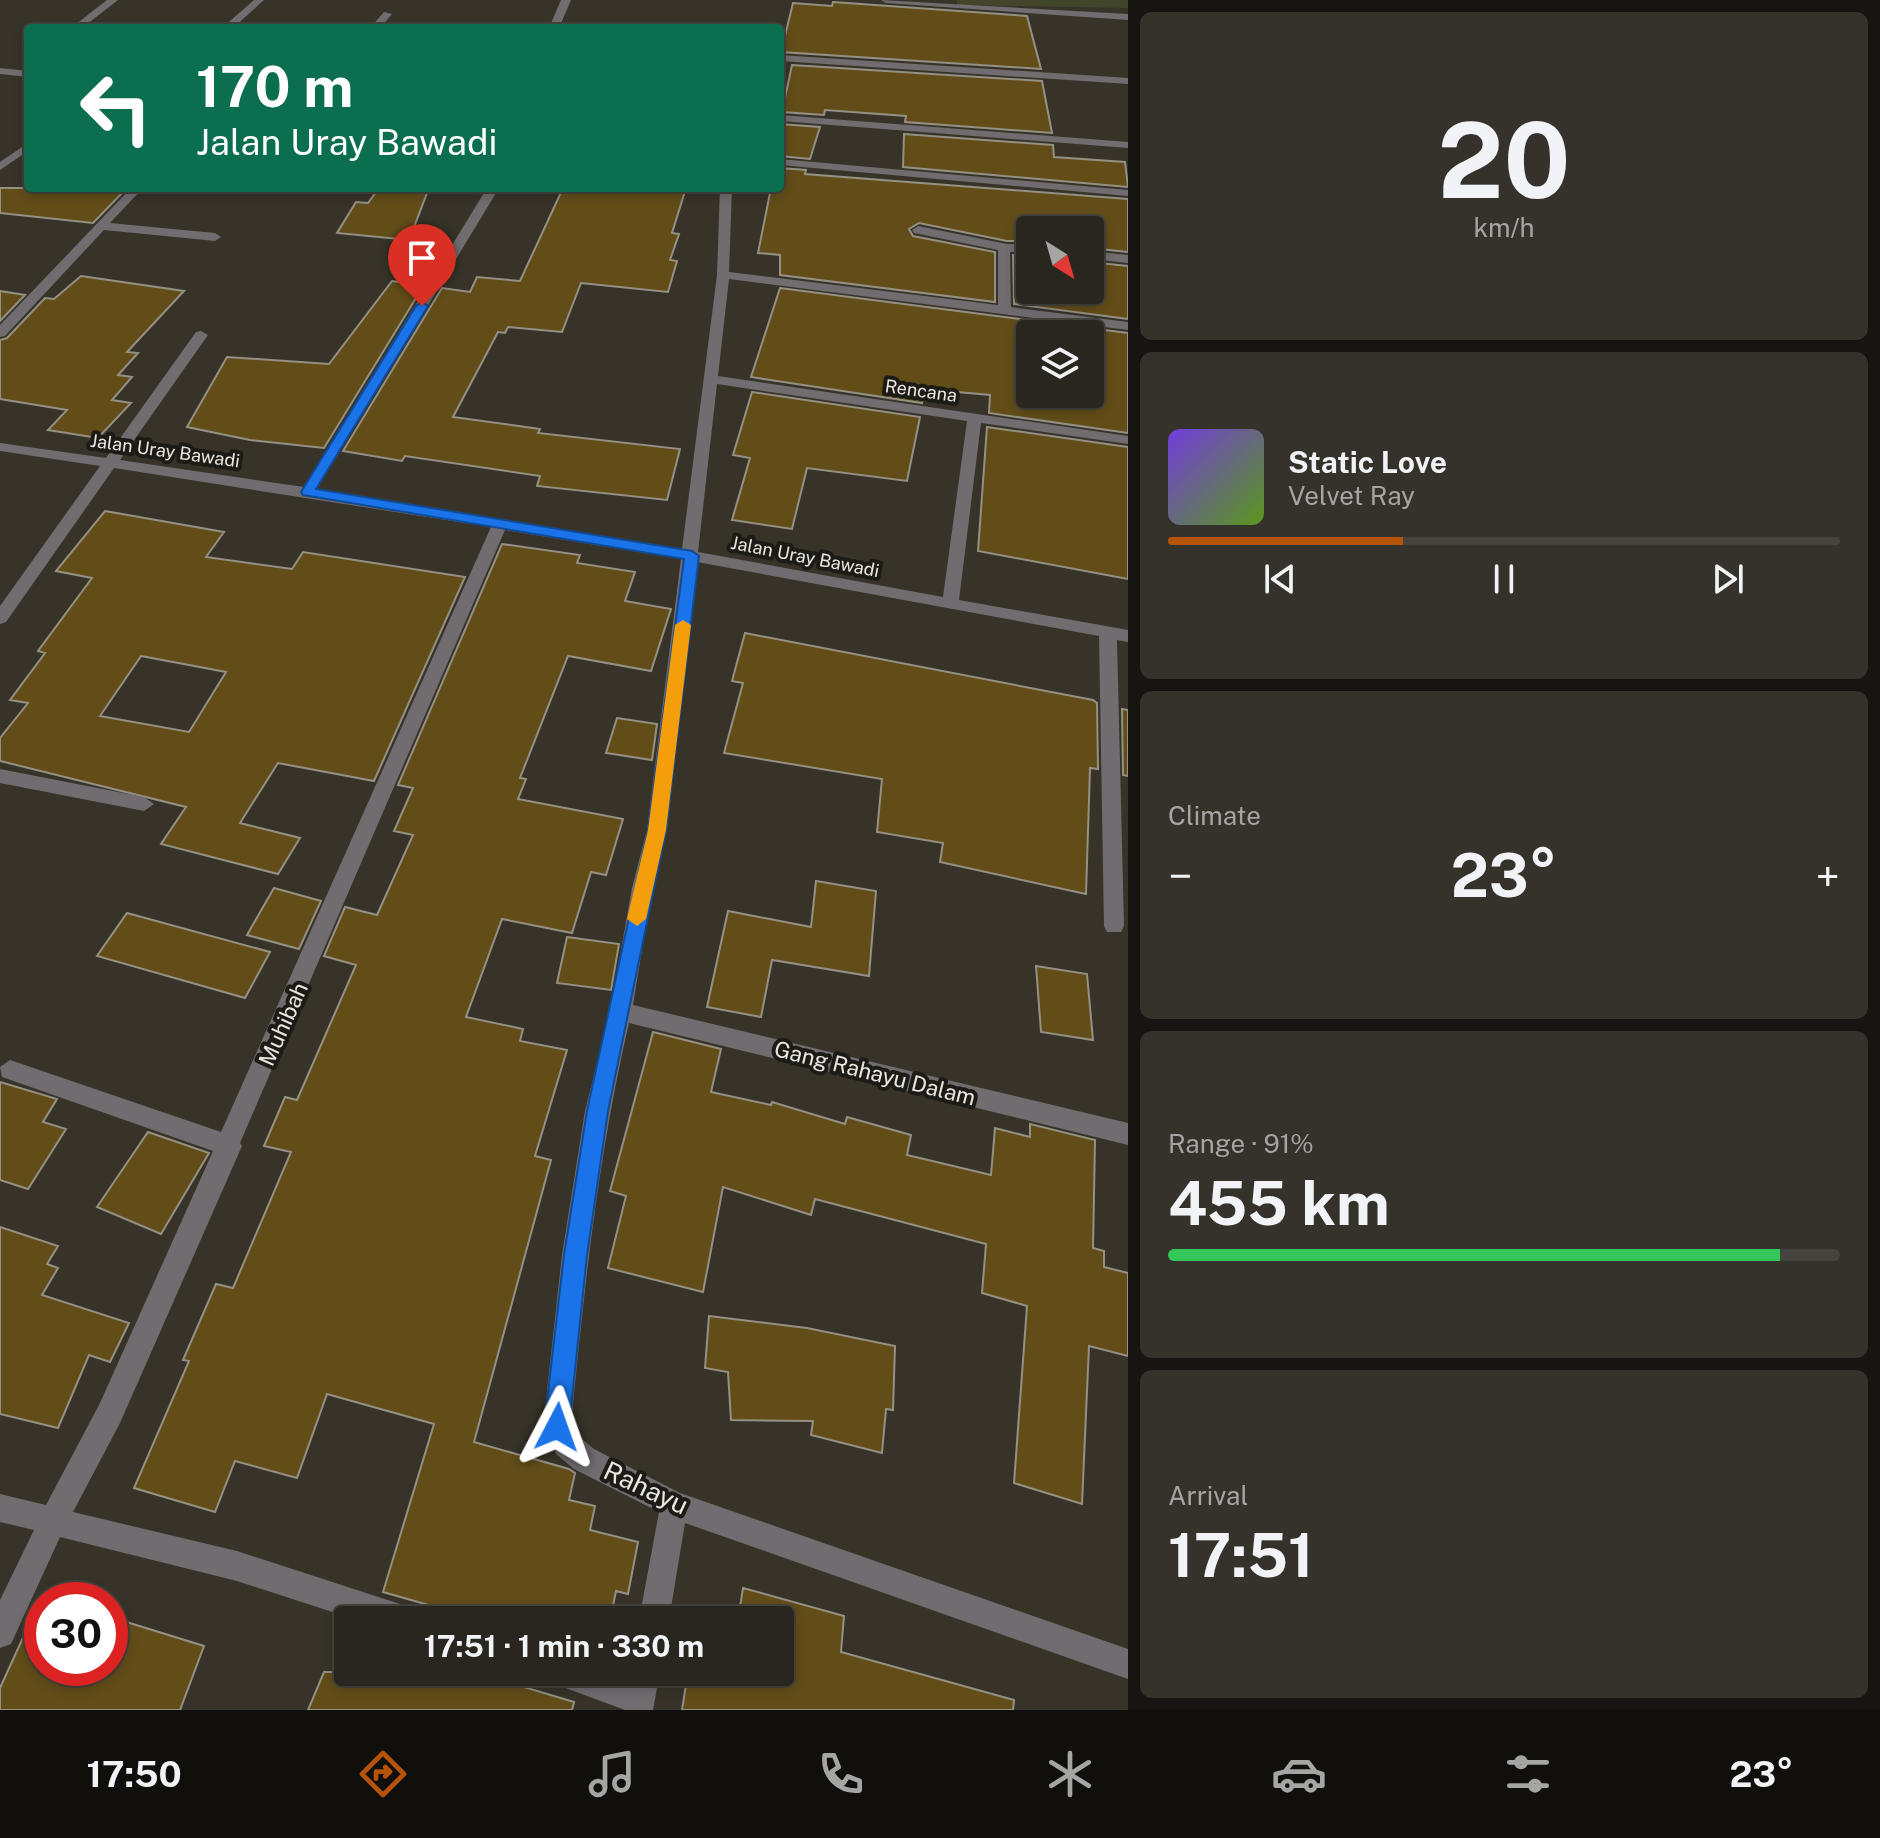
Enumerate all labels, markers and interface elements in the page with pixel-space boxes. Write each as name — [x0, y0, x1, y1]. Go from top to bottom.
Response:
text: 170 m — [196, 54, 353, 120]
icon: left — [64, 56, 168, 160]
text: 20 — [1437, 99, 1571, 221]
text: Jalan Uray Bawadi — [196, 121, 498, 163]
text: km/h — [1473, 212, 1535, 243]
north arrow — [1016, 216, 1104, 304]
map controls — [1016, 216, 1104, 408]
pin — [388, 224, 456, 306]
icon: arrive — [400, 236, 444, 280]
button: layers — [1016, 320, 1104, 408]
street label: Rencana — [884, 375, 958, 406]
street label: Jalan Uray Bawadi — [89, 430, 241, 471]
text: Static Love — [1288, 444, 1447, 480]
text: Velvet Ray — [1288, 480, 1415, 511]
street label: Jalan Uray Bawadi — [729, 532, 881, 581]
icon: previous — [1258, 557, 1302, 601]
icon: pause — [1482, 557, 1526, 601]
icon: next — [1706, 557, 1750, 601]
text: Climate — [1168, 800, 1261, 831]
text: 23° — [1451, 840, 1557, 911]
text: − — [1168, 850, 1192, 902]
text: + — [1816, 850, 1840, 902]
street label: Muhibah — [253, 978, 313, 1070]
street label: Gang Rahayu Dalam — [772, 1035, 978, 1111]
text: Range · 91% — [1168, 1128, 1314, 1159]
text: 455 km — [1168, 1168, 1390, 1239]
position arrow — [515, 1385, 599, 1469]
street label: Rahayu — [599, 1455, 693, 1521]
text: Arrival — [1168, 1480, 1248, 1511]
text: 17:51 — [1168, 1520, 1314, 1591]
speed limit sign: 30 — [24, 1582, 128, 1686]
text: 17:51 · 1 min · 330 m — [424, 1628, 704, 1664]
icon: directions — [355, 1746, 411, 1802]
icon: music — [584, 1746, 640, 1802]
icon: phone — [813, 1746, 869, 1802]
icon: climate — [1042, 1746, 1098, 1802]
icon: car — [1271, 1746, 1327, 1802]
icon: filters — [1500, 1746, 1556, 1802]
text: 17:50 — [87, 1753, 182, 1795]
text: 23° — [1729, 1753, 1793, 1795]

